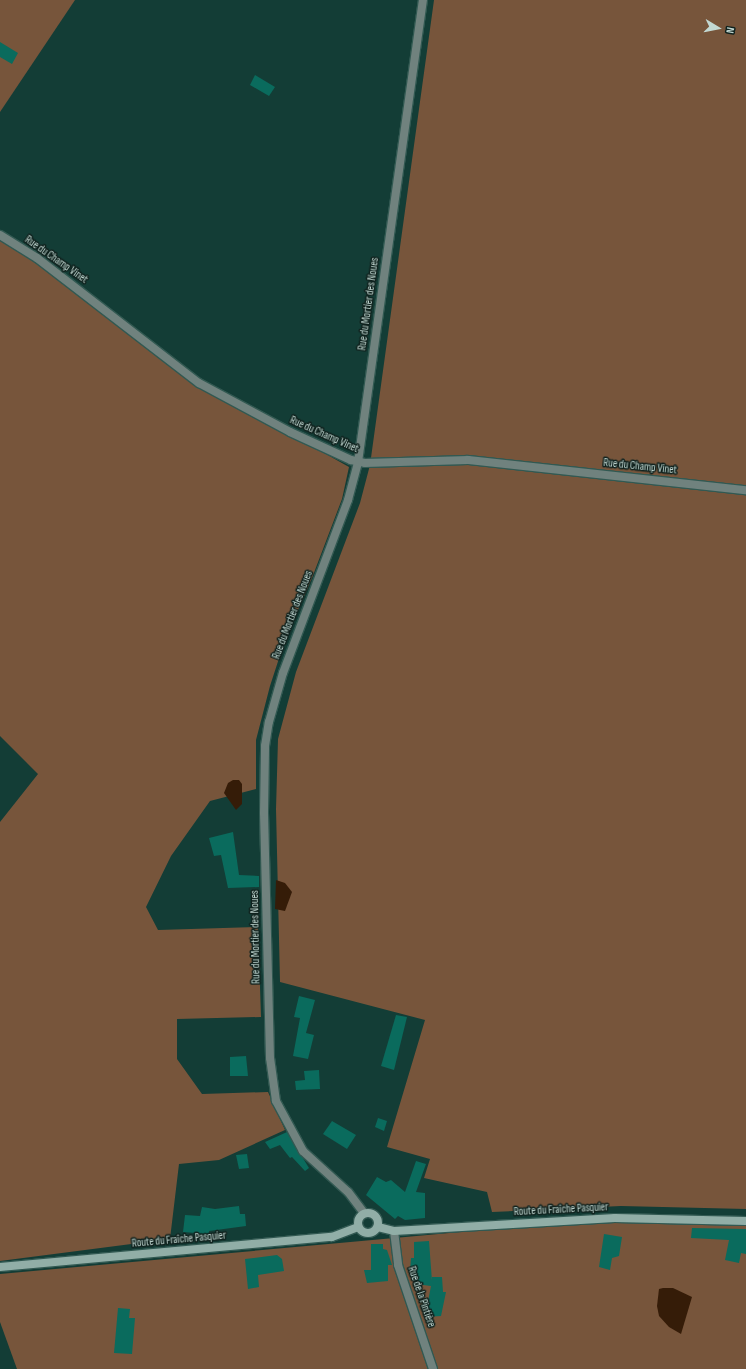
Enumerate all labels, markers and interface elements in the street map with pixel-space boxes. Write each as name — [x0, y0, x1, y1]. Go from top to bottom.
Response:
north arrow — [698, 8, 738, 48]
text: N — [723, 26, 737, 34]
street label: Rue du Champ Vinet — [22, 233, 90, 287]
street label: Rue du Mortier des Noues — [356, 257, 382, 351]
street label: Rue du Champ Vinet — [288, 414, 360, 456]
street label: Rue du Champ Vinet — [603, 457, 677, 477]
street label: Rue du Mortier des Noues — [270, 569, 316, 661]
street label: Rue du Mortier des Noues — [249, 890, 263, 984]
street label: Route du Fraîche Pasquier — [513, 1201, 609, 1219]
street label: Route du Fraîche Pasquier — [131, 1229, 227, 1251]
street label: Rue de la Pintière — [404, 1265, 438, 1329]

